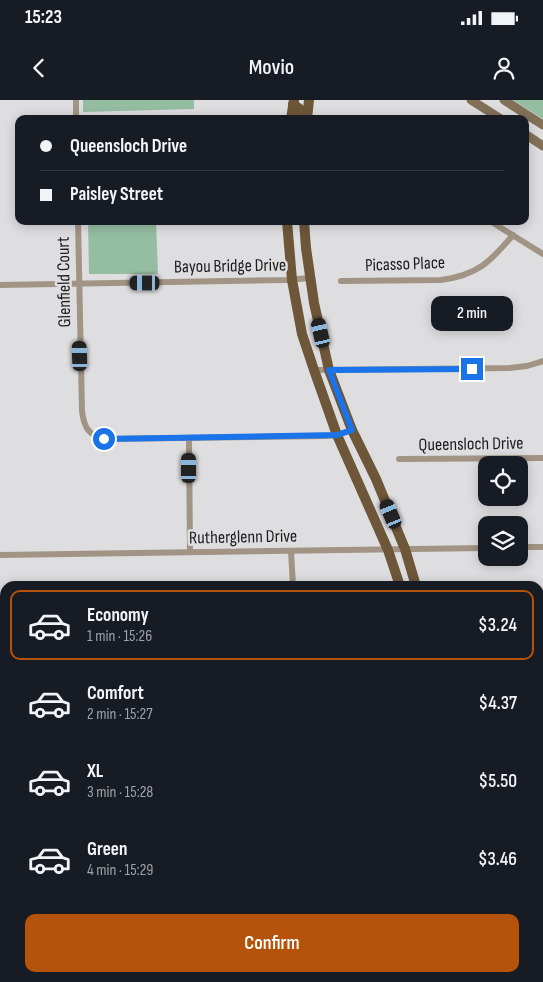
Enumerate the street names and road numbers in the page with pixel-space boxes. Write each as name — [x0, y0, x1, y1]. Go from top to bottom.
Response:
street label: Glenfield Court — [53, 236, 75, 327]
street label: Picasso Place — [365, 252, 445, 276]
street label: Bayou Bridge Drive — [174, 255, 286, 277]
street label: Queensloch Drive — [418, 433, 524, 455]
street label: Rutherglenn Drive — [189, 526, 297, 548]

